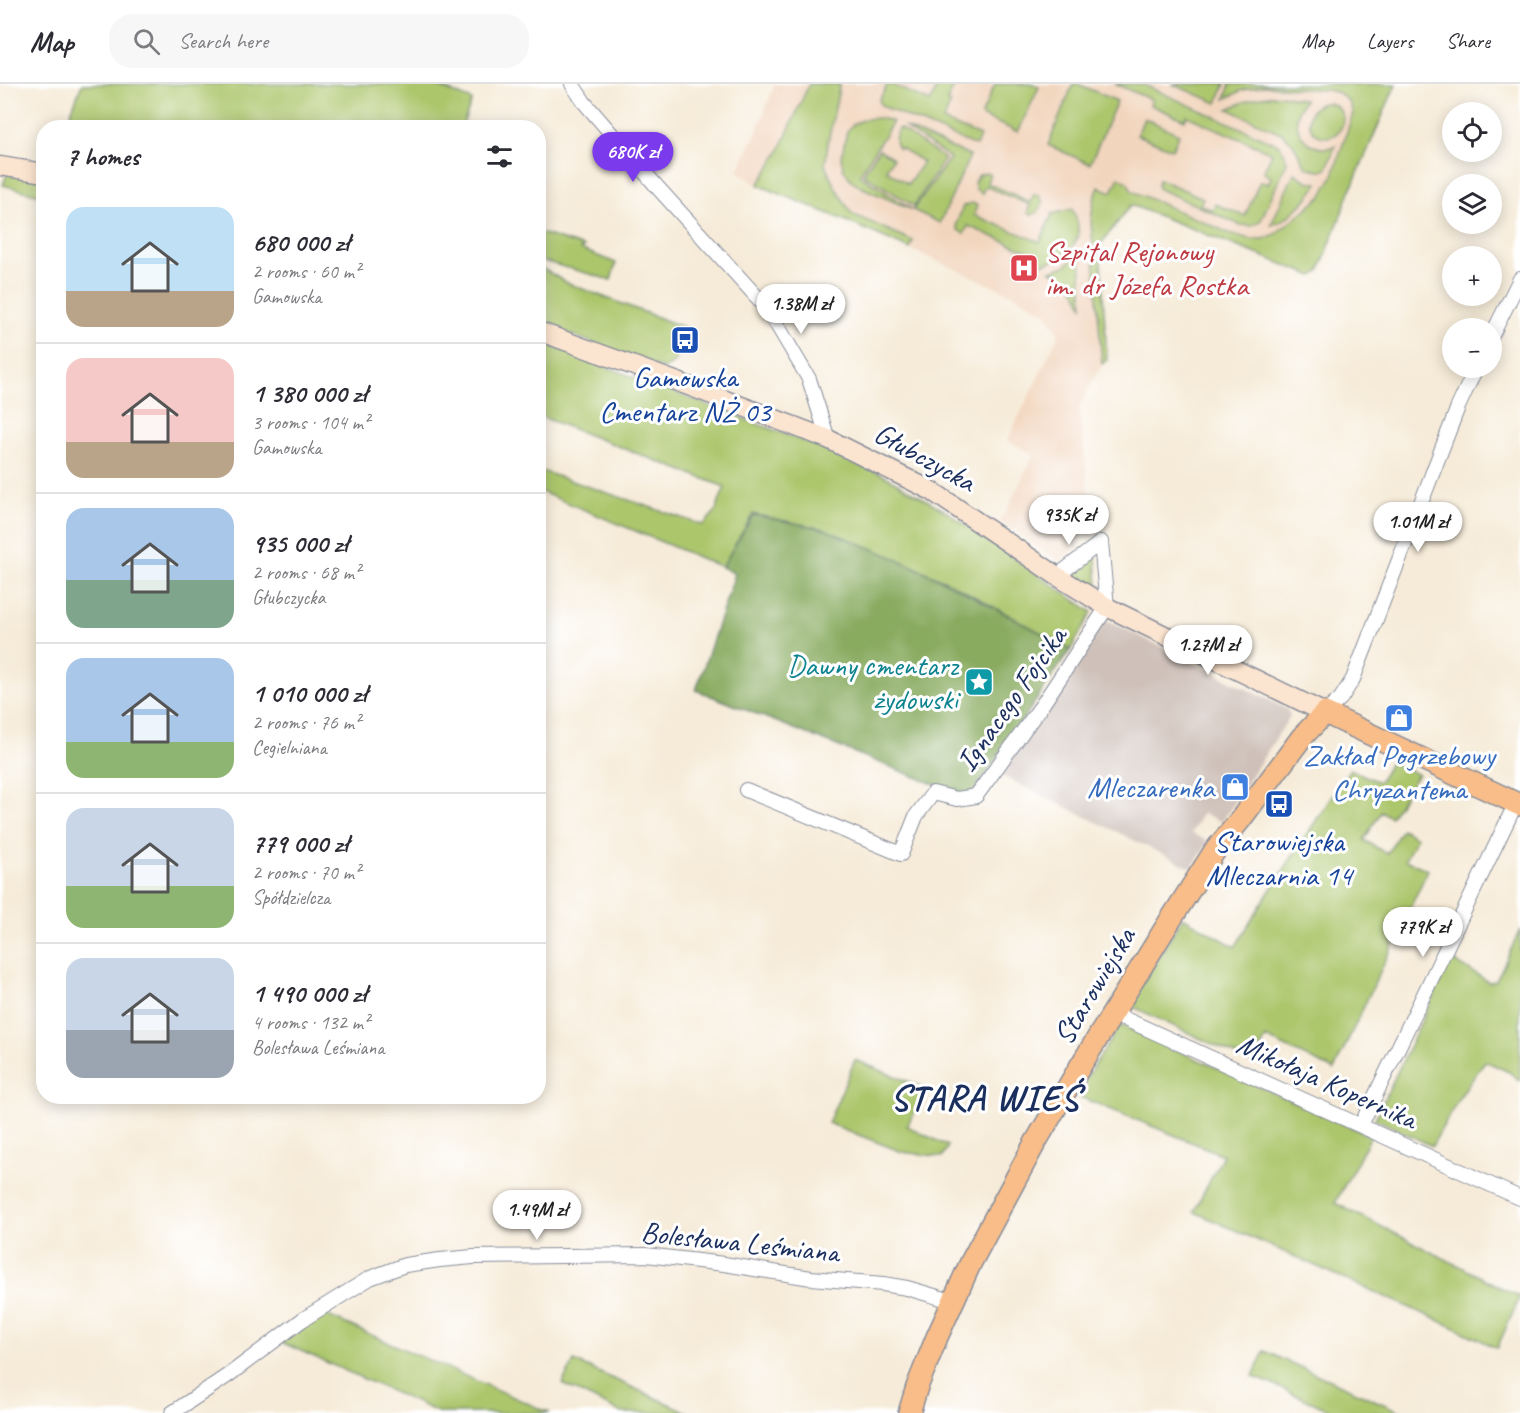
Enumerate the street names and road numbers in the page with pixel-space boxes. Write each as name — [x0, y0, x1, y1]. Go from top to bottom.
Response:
street label: Głubczycka — [868, 414, 984, 501]
street label: Ignacego Fojcika — [947, 617, 1076, 779]
street label: Starowiejska — [1044, 919, 1145, 1051]
street label: Mikołaja Kopernika — [1231, 1024, 1425, 1139]
street label: Bolesława Leśmiana — [639, 1213, 843, 1272]

